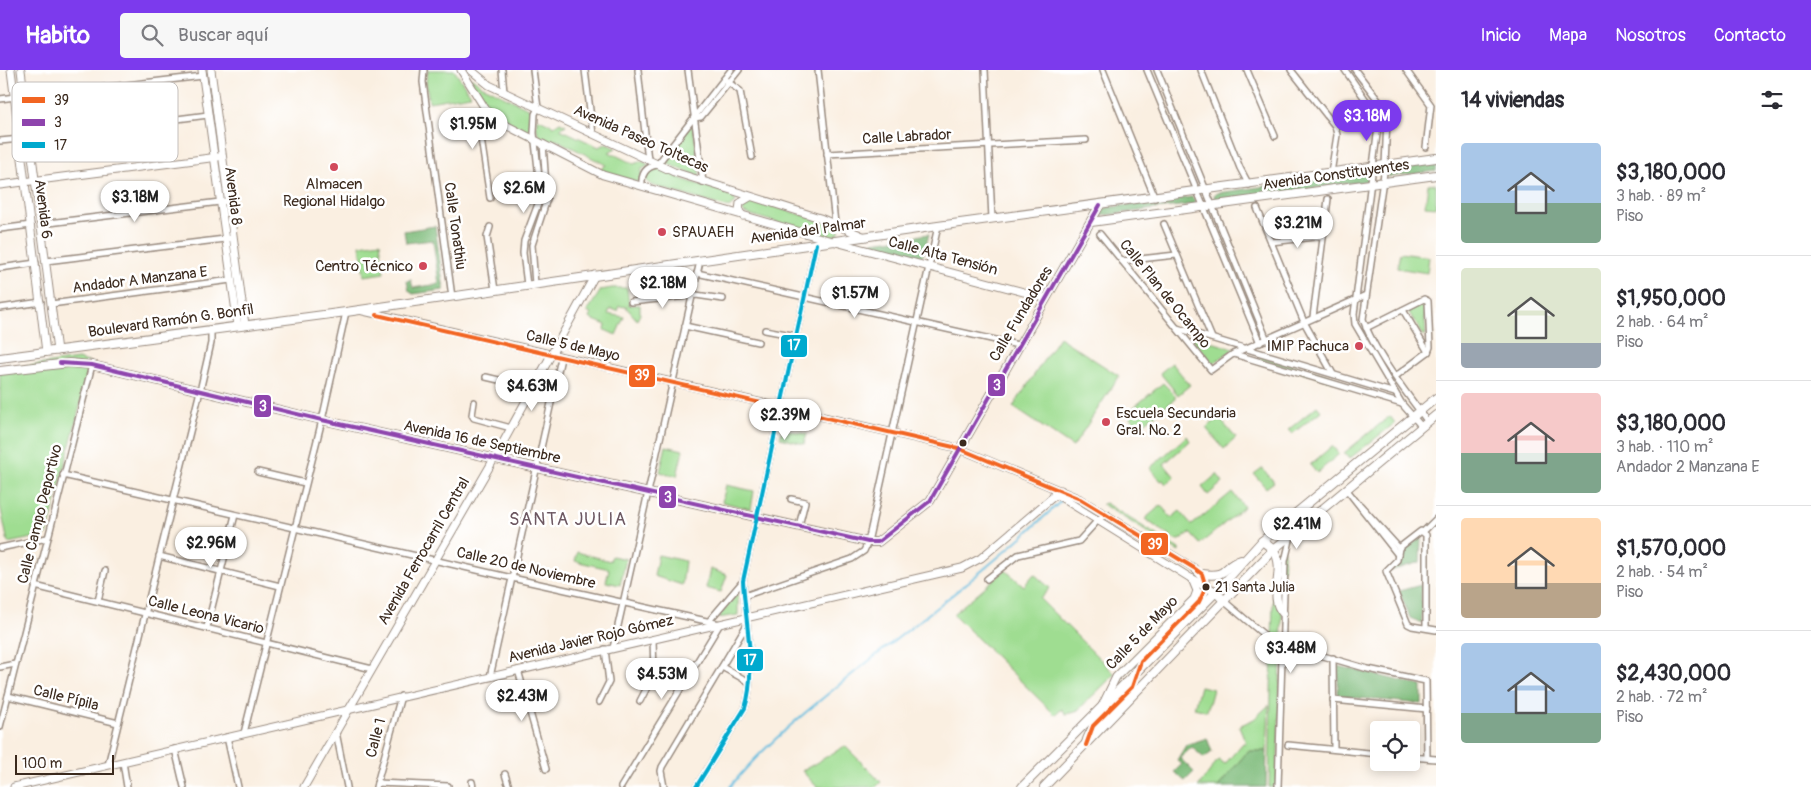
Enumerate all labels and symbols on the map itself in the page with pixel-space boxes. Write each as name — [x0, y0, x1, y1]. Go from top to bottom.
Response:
legend — [12, 82, 178, 162]
text: 39 — [54, 92, 69, 109]
pin: $3.18M — [1326, 100, 1408, 142]
street label: Avenida Paseo Toltecas — [571, 101, 712, 177]
pin: $1.95M — [432, 108, 514, 150]
text: 3 — [54, 114, 62, 131]
street label: Calle Labrador — [862, 125, 953, 149]
text: 17 — [54, 137, 67, 154]
street label: Avenida Constituyentes — [1262, 155, 1411, 195]
marker: Almacen Regional Hidalgo — [328, 161, 340, 173]
street label: Avenida 8 — [220, 166, 246, 227]
pin: $2.6M — [489, 172, 559, 214]
place label: Almacen Regional Hidalgo — [283, 175, 385, 211]
street label: Avenida 6 — [30, 178, 56, 240]
pin: $3.18M — [94, 180, 176, 223]
street label: Calle Tonathiu — [439, 181, 471, 271]
pin: $3.21M — [1257, 206, 1339, 249]
street label: Avenida del Palmar — [749, 213, 868, 249]
place label: SPAUAEH — [672, 223, 734, 242]
marker: SPAUAEH — [656, 226, 668, 238]
street label: Calle Alta Tensión — [886, 232, 1000, 280]
street label: Calle Plan de Ocampo — [1115, 236, 1215, 352]
place label: Centro Técnico — [315, 257, 413, 276]
marker: Centro Técnico — [417, 260, 429, 272]
street label: Andador A Manzana E — [71, 262, 209, 298]
street label: Calle Fundadores — [985, 263, 1057, 365]
pin: $2.18M — [622, 266, 704, 309]
pin: $1.57M — [814, 276, 896, 319]
street label: Boulevard Ramón G. Bonfil — [87, 300, 255, 342]
street label: Calle 5 de Mayo — [524, 326, 622, 366]
line badge: 17 — [780, 334, 808, 358]
text: 17 — [788, 337, 801, 354]
place label: IMIP Pachuca — [1267, 337, 1349, 356]
marker: IMIP Pachuca — [1353, 340, 1365, 352]
line badge: 39 — [628, 364, 656, 388]
text: 39 — [634, 367, 650, 384]
pin: $4.63M — [491, 370, 573, 412]
line badge: 3 — [987, 373, 1006, 397]
text: 3 — [993, 377, 1001, 394]
line badge: 3 — [253, 394, 272, 418]
text: 3 — [259, 398, 267, 415]
pin: $2.39M — [744, 398, 826, 441]
place label: Escuela Secundaria Gral. No. 2 — [1116, 404, 1236, 440]
street label: Avenida 16 de Septiembre — [402, 416, 563, 468]
marker: Escuela Secundaria Gral. No. 2 — [1100, 416, 1112, 428]
unlabelled marker — [958, 438, 968, 448]
street label: Calle Campo Deportivo — [13, 442, 67, 586]
street label: Avenida Ferrocarril Central — [374, 474, 474, 628]
line badge: 3 — [658, 485, 677, 509]
text: 3 — [664, 489, 672, 506]
district label: SANTA JULIA — [509, 508, 627, 531]
pin: $2.41M — [1256, 508, 1338, 550]
pin: $2.96M — [170, 526, 252, 569]
line badge: 39 — [1140, 532, 1169, 556]
text: 39 — [1147, 536, 1163, 553]
street label: Calle 20 de Noviembre — [455, 543, 598, 593]
place label: 21 Santa Julia — [1215, 579, 1295, 596]
marker: 21 Santa Julia — [1201, 582, 1211, 592]
street label: Calle Leona Vicario — [146, 591, 266, 639]
street label: Calle 5 de Mayo — [1102, 592, 1182, 674]
street label: Avenida Javier Rojo Gómez — [506, 611, 676, 667]
pin: $3.48M — [1250, 632, 1332, 674]
line badge: 17 — [736, 648, 764, 672]
text: 17 — [744, 652, 757, 669]
pin: $4.53M — [621, 658, 703, 700]
pin: $2.43M — [481, 680, 563, 722]
street label: Calle Pípila — [31, 681, 101, 715]
street label: Calle 1 — [362, 716, 390, 760]
scale bar — [15, 752, 114, 775]

